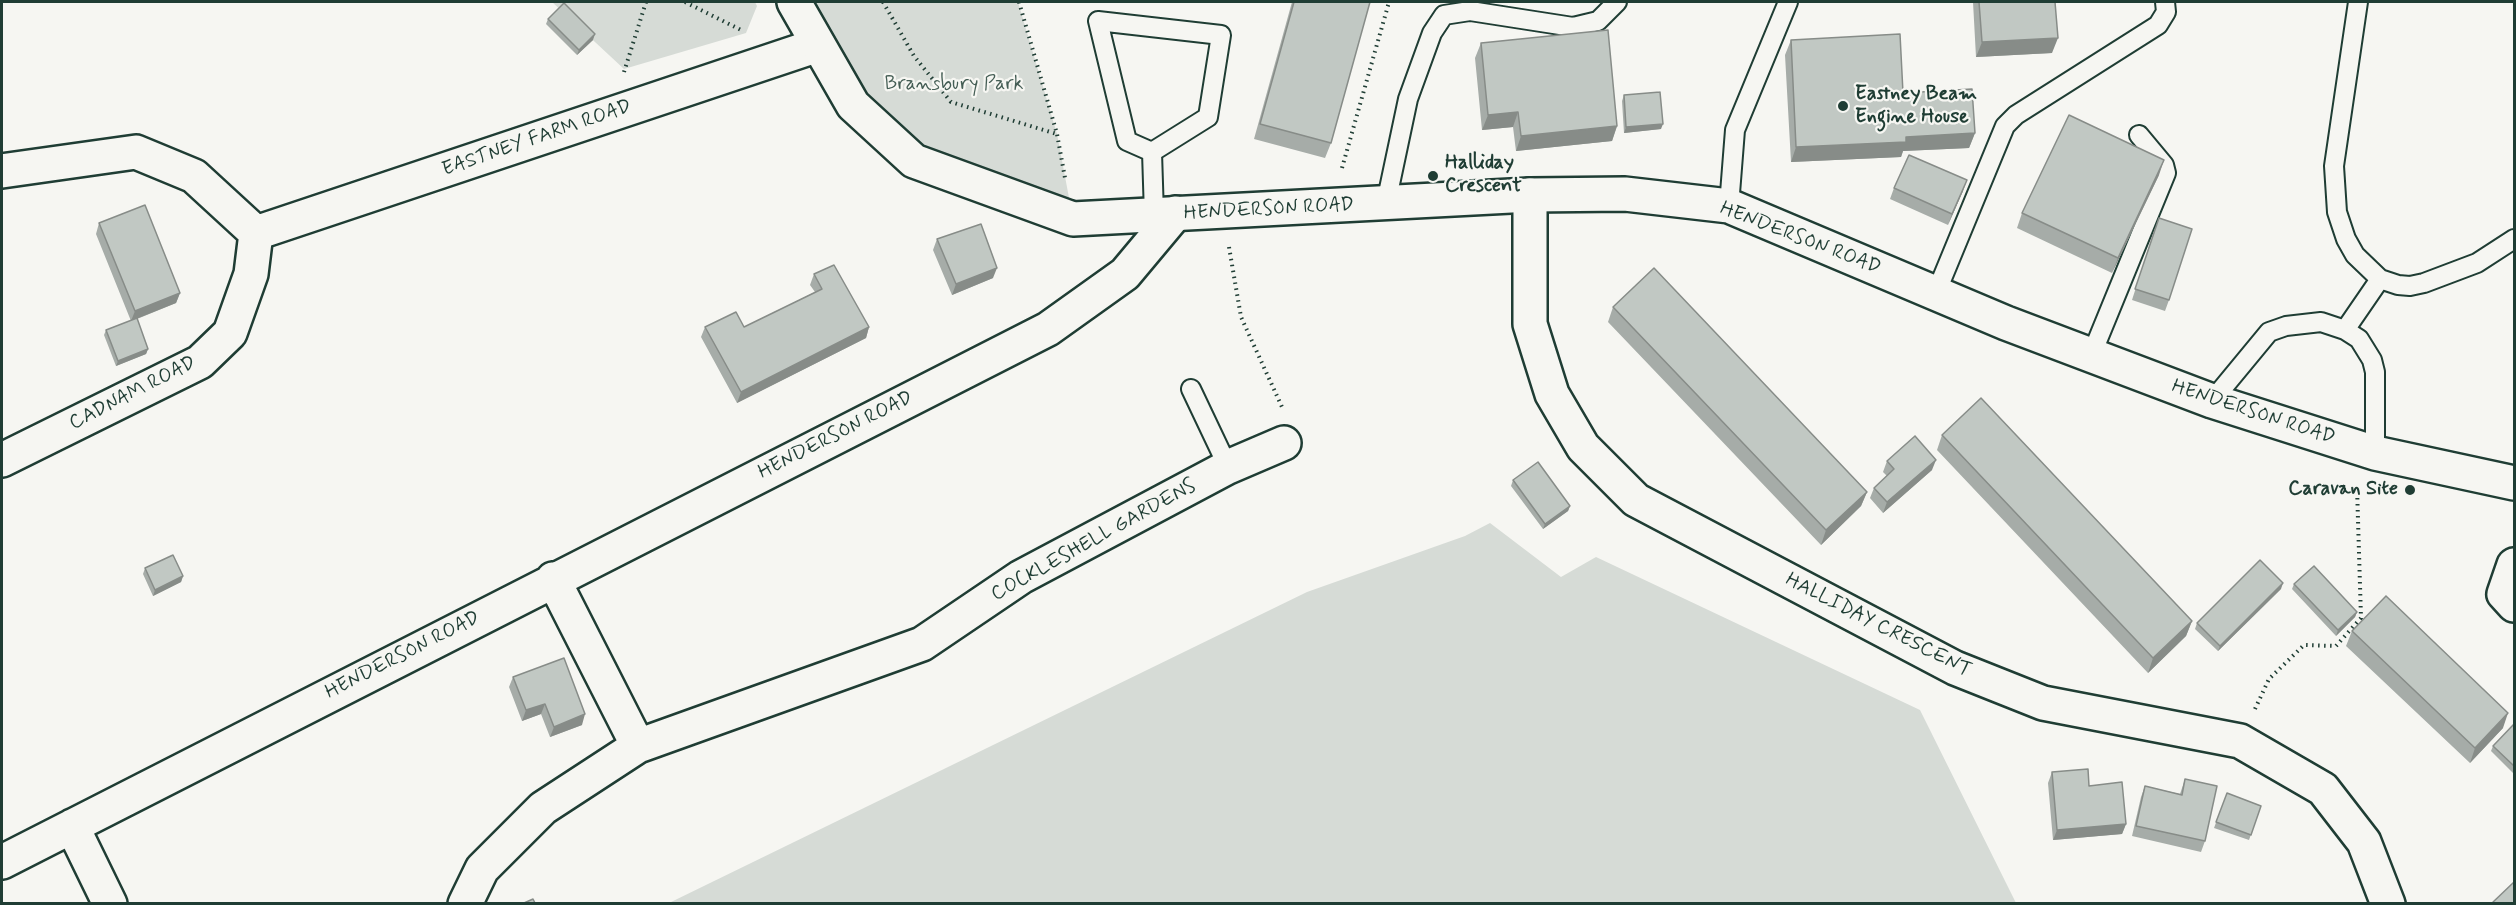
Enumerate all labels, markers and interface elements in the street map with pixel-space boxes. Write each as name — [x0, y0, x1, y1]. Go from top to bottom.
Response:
park label: Bransbury Park — [884, 73, 1024, 97]
place label: Eastney Beam Engine House — [1855, 83, 1977, 130]
street label: EASTNEY FARM ROAD — [439, 95, 635, 183]
marker: Eastney Beam Engine House — [1836, 99, 1850, 113]
place label: Halliday Crescent — [1445, 152, 1522, 199]
marker: Halliday Crescent — [1426, 169, 1440, 183]
street label: HENDERSON ROAD — [1183, 194, 1355, 226]
street label: HENDERSON ROAD — [1716, 197, 1884, 281]
street label: CADNAM ROAD — [66, 352, 200, 436]
street label: HENDERSON ROAD — [2168, 375, 2338, 451]
street label: HENDERSON ROAD — [755, 387, 917, 485]
street label: COCKLESHELL GARDENS — [987, 475, 1201, 607]
place label: Caravan Site — [2288, 478, 2398, 502]
marker: Caravan Site — [2403, 483, 2417, 497]
street label: HALLIDAY CRESCENT — [1781, 569, 1975, 683]
street label: HENDERSON ROAD — [322, 607, 484, 705]

